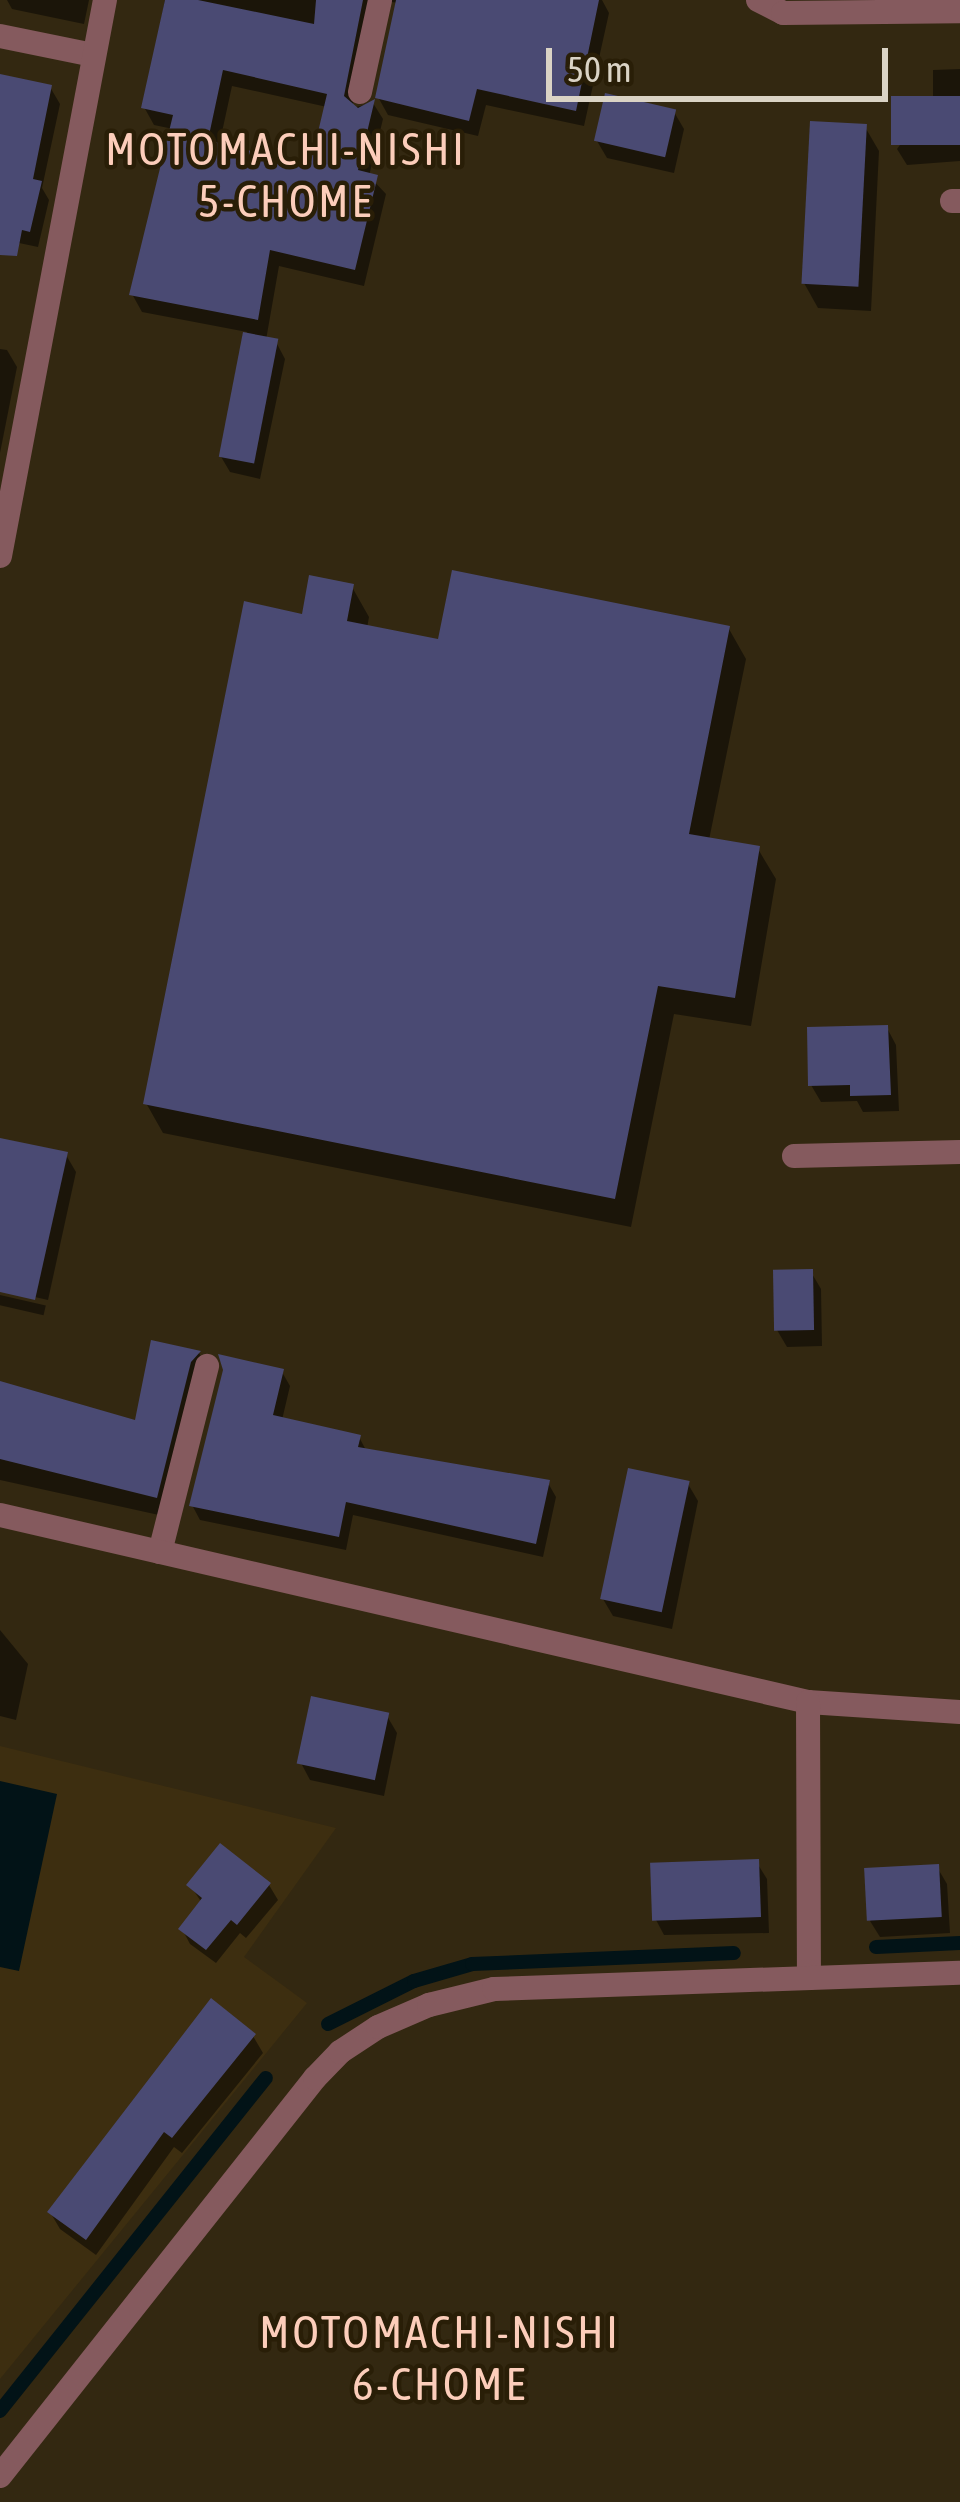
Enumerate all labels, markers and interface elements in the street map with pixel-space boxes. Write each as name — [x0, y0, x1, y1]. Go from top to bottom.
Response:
scale bar — [552, 24, 894, 98]
text: 50 m — [567, 48, 632, 90]
district label: MOTOMACHI-NISHI 5-CHOME — [105, 123, 467, 229]
district label: MOTOMACHI-NISHI 6-CHOME — [259, 2306, 621, 2412]

